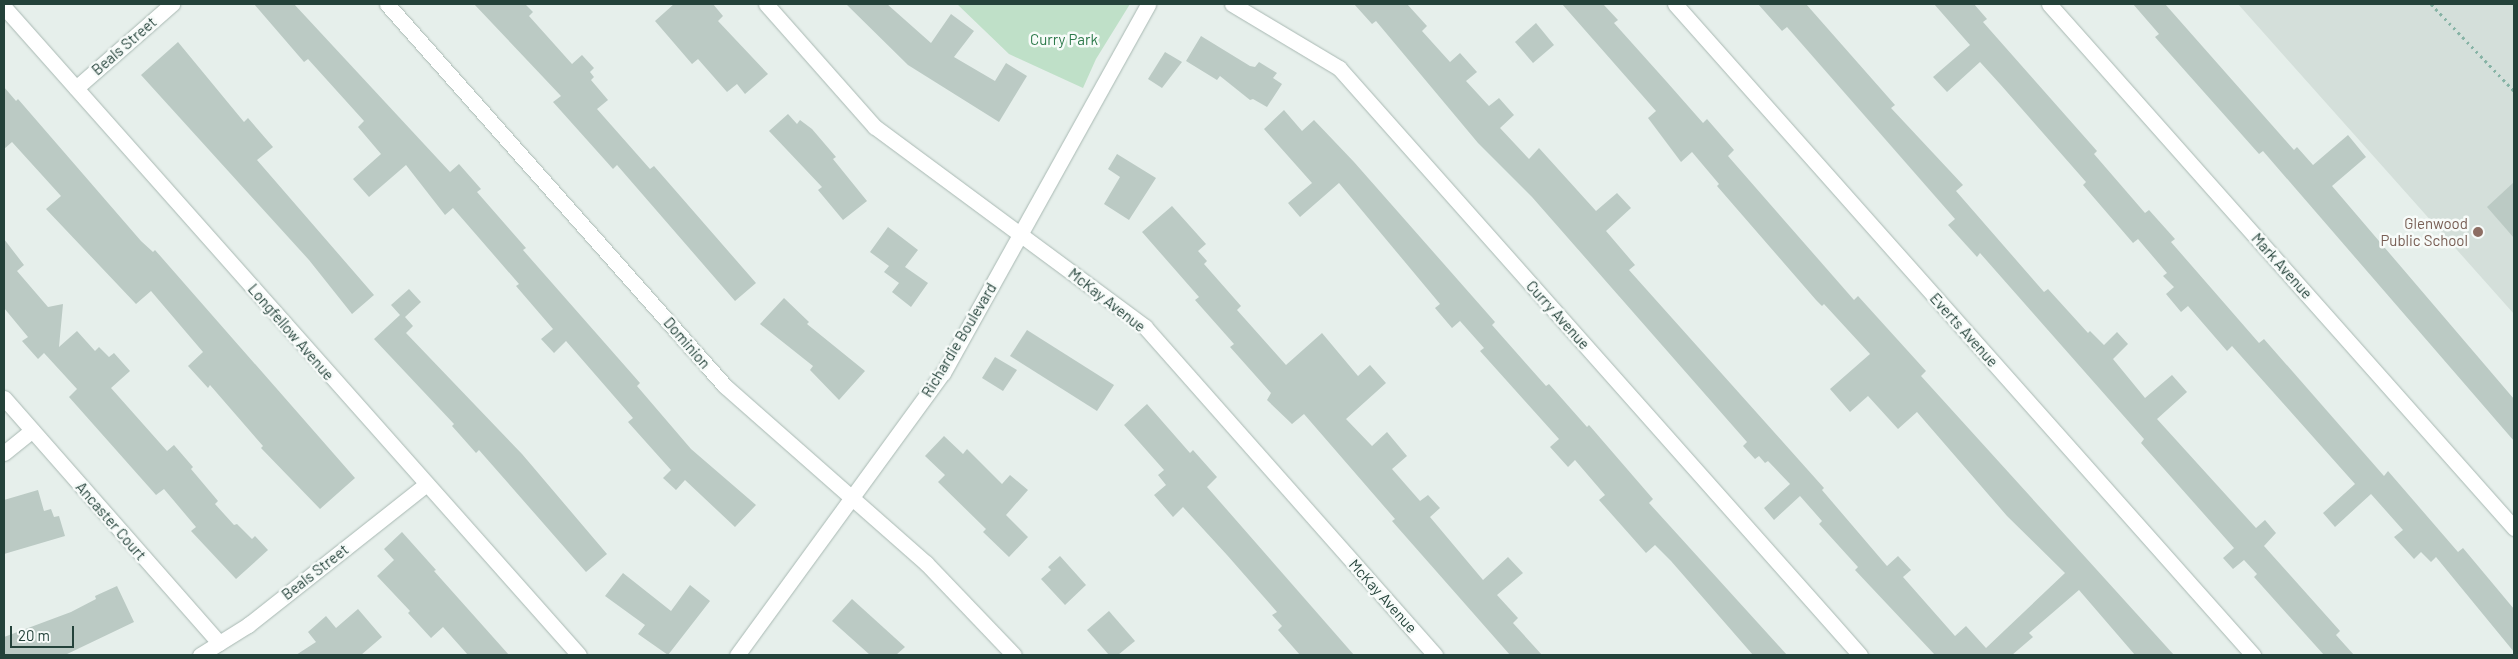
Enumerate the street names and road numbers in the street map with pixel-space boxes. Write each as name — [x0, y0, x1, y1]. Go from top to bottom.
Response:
street label: Beals Street — [88, 13, 160, 79]
street label: Mark Avenue — [2248, 229, 2316, 303]
street label: McKay Avenue — [1065, 264, 1149, 336]
street label: Curry Avenue — [1523, 277, 1593, 353]
street label: Longfellow Avenue — [244, 280, 338, 384]
street label: Richardie Boulevard — [918, 280, 1000, 400]
street label: Everts Avenue — [1926, 289, 2002, 371]
street label: Dominion — [660, 314, 714, 372]
street label: Ancaster Court — [72, 478, 150, 564]
street label: Beals Street — [278, 540, 352, 604]
street label: McKay Avenue — [1345, 555, 1421, 637]

